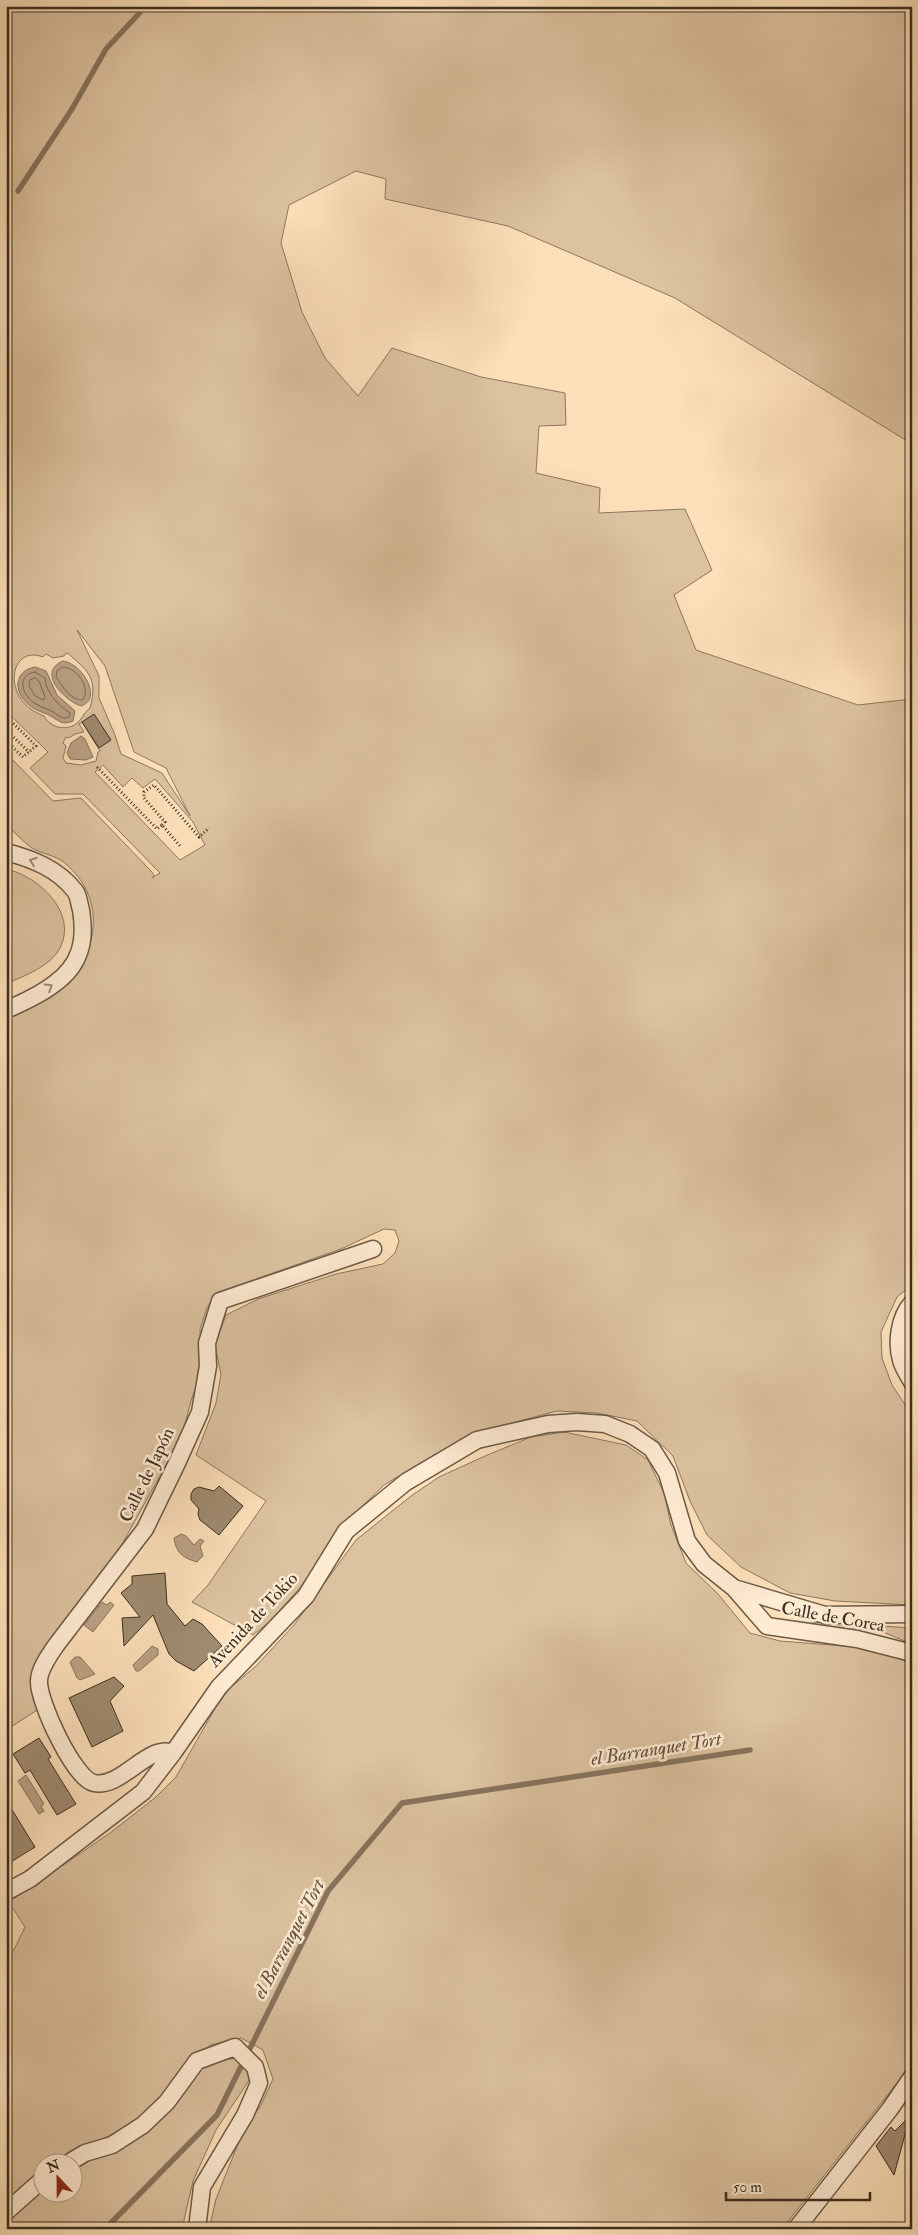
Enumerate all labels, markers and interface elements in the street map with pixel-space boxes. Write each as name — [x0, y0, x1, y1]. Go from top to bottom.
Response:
one-way arrow — [29, 857, 38, 867]
one-way arrow — [44, 983, 53, 993]
street label: Calle de Japón — [114, 1424, 180, 1526]
street label: Avenida de Tokio — [202, 1567, 303, 1673]
street label: Calle de Corea — [780, 1597, 887, 1638]
water label: el Barranquet Tort — [589, 1727, 724, 1771]
water label: el Barranquet Tort — [248, 1874, 331, 2003]
north arrow — [32, 2152, 82, 2202]
text: N — [43, 2156, 63, 2177]
scale bar — [726, 2170, 869, 2202]
text: 50 m — [733, 2178, 762, 2197]

